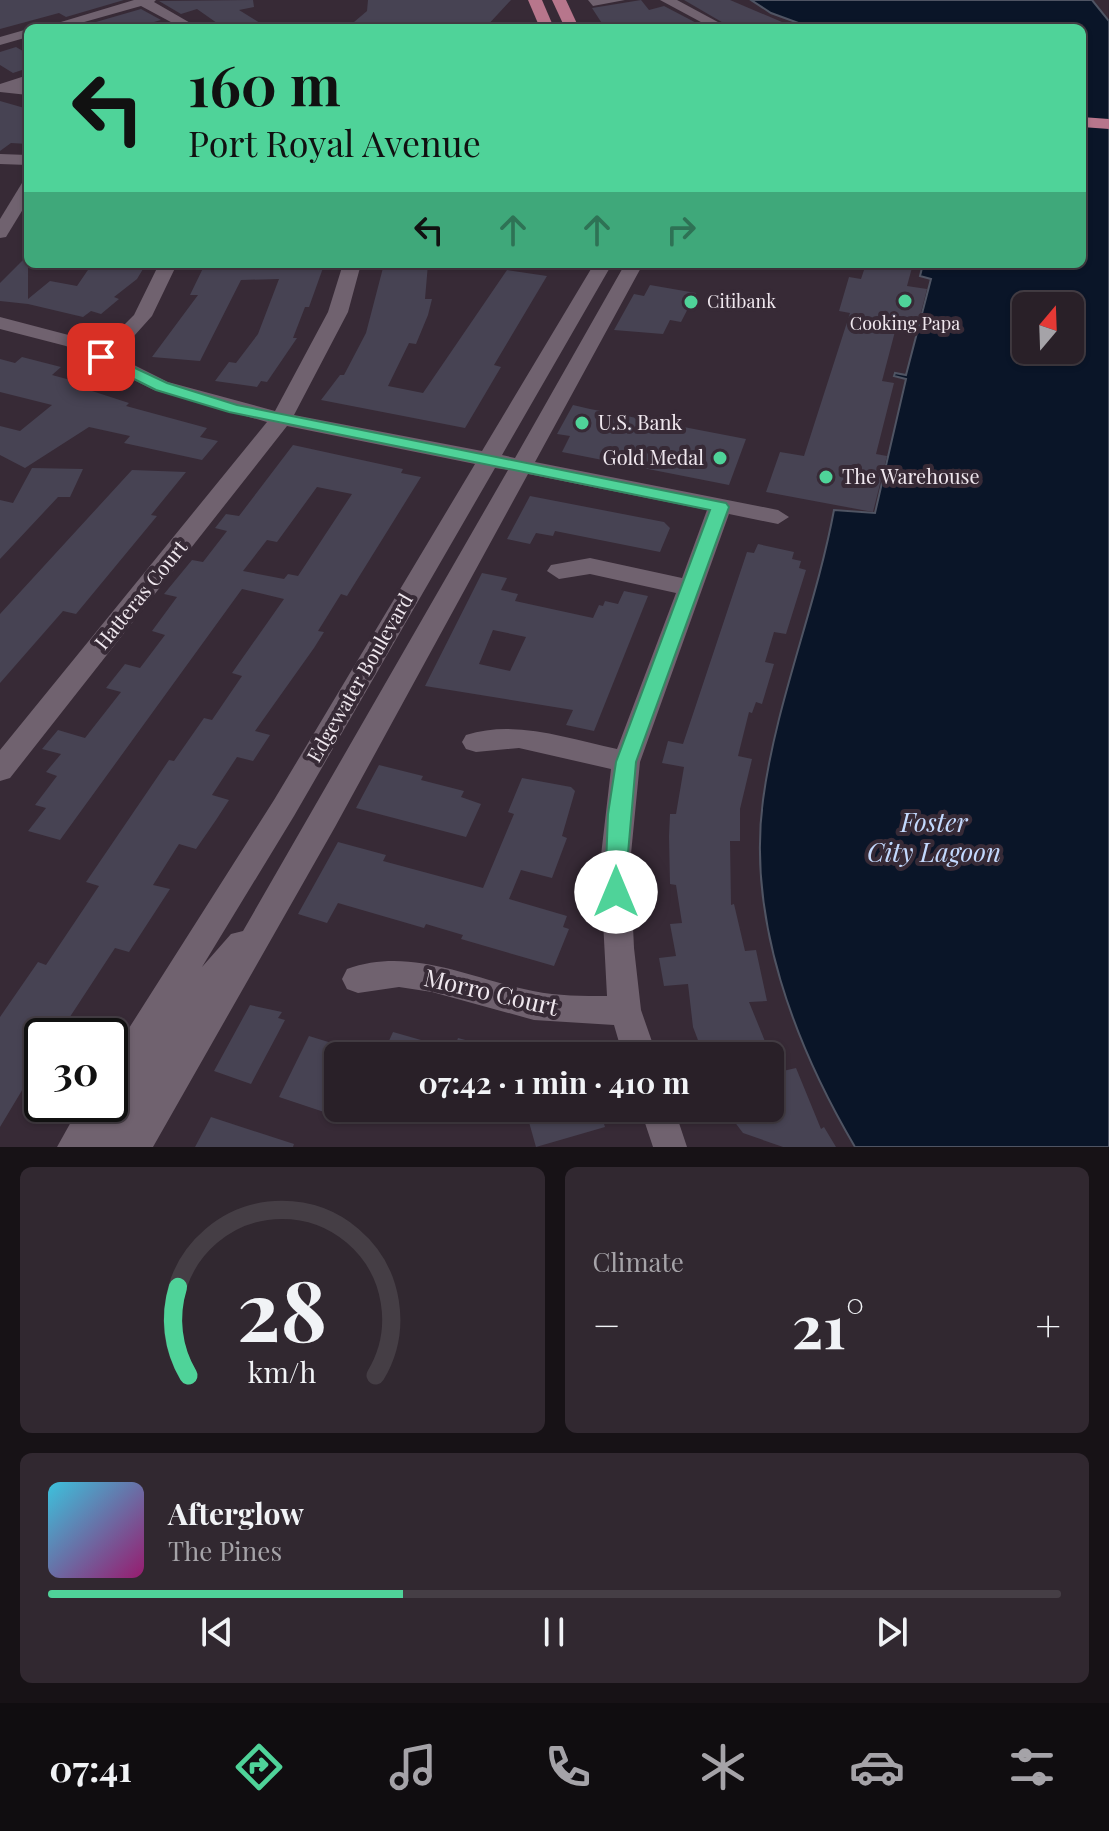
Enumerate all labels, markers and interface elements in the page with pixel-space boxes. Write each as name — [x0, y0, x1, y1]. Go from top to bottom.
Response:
text: 160 m — [188, 46, 341, 121]
icon: left — [56, 56, 160, 160]
text: Port Royal Avenue — [188, 118, 481, 166]
icon: left — [407, 208, 451, 252]
icon: ahead — [491, 208, 535, 252]
icon: ahead — [575, 208, 619, 252]
icon: right — [659, 208, 703, 252]
place label: Citibank — [707, 289, 776, 313]
marker: Cooking Papa — [896, 292, 914, 310]
north arrow — [1012, 292, 1084, 364]
map controls — [1012, 292, 1084, 364]
marker: Citibank — [682, 293, 700, 311]
place label: Cooking Papa — [850, 311, 960, 335]
pin — [67, 323, 135, 391]
icon: arrive — [79, 335, 123, 379]
place label: U.S. Bank — [598, 408, 682, 435]
marker: U.S. Bank — [573, 414, 591, 432]
place label: Gold Medal — [603, 443, 704, 470]
marker: Gold Medal — [711, 449, 729, 467]
place label: The Warehouse — [842, 462, 980, 489]
marker: The Warehouse — [817, 468, 835, 486]
street label: Hatteras Court — [87, 533, 193, 654]
street label: Edgewater Boulevard — [299, 588, 418, 766]
water label: Foster City Lagoon — [867, 804, 1001, 869]
position arrow — [574, 850, 658, 934]
street label: Morro Court — [421, 960, 562, 1022]
speed limit sign: 30 — [24, 1018, 128, 1122]
text: 07:42 · 1 min · 410 m — [418, 1062, 690, 1102]
text: Climate — [593, 1244, 684, 1279]
text: 28 — [237, 1252, 327, 1363]
text: 21° — [792, 1284, 864, 1364]
text: − — [593, 1294, 621, 1353]
text: + — [1035, 1294, 1061, 1353]
text: km/h — [248, 1352, 317, 1390]
text: Afterglow — [168, 1493, 304, 1533]
text: The Pines — [168, 1533, 282, 1568]
icon: previous — [195, 1610, 239, 1654]
icon: pause — [532, 1610, 576, 1654]
icon: next — [870, 1610, 914, 1654]
icon: directions — [231, 1739, 287, 1795]
icon: music — [385, 1739, 441, 1795]
icon: phone — [540, 1739, 596, 1795]
icon: climate — [695, 1739, 751, 1795]
icon: car — [849, 1739, 905, 1795]
icon: filters — [1004, 1739, 1060, 1795]
text: 07:41 — [49, 1743, 132, 1791]

